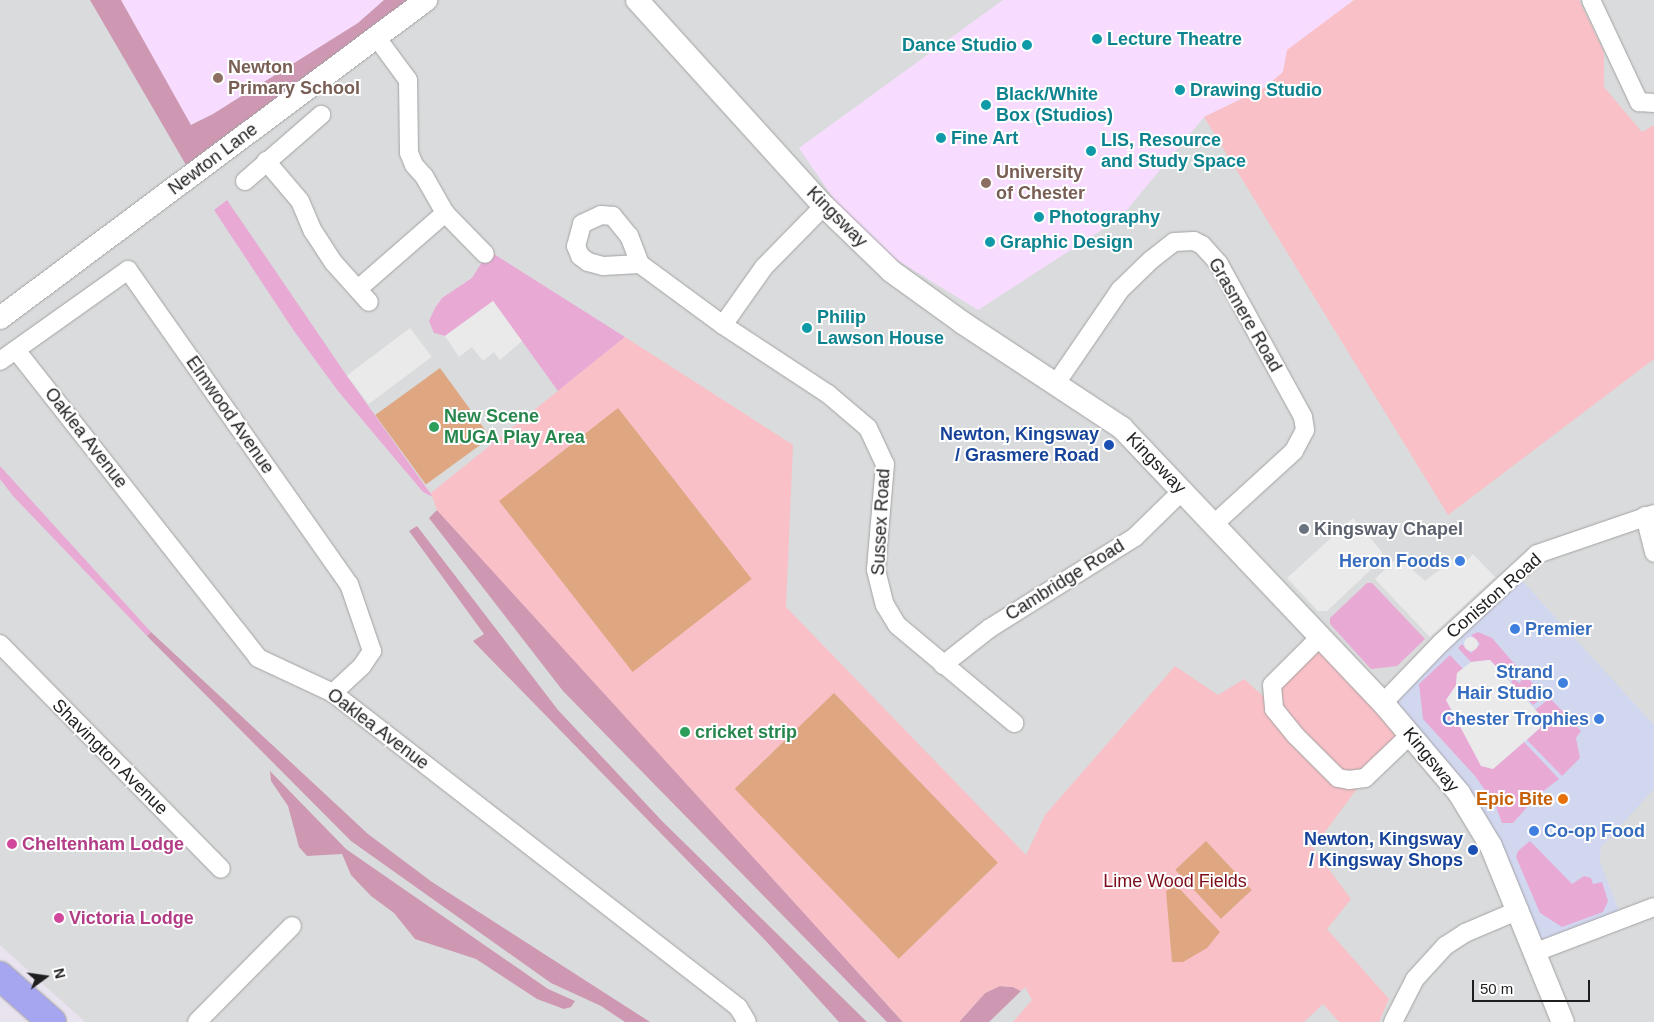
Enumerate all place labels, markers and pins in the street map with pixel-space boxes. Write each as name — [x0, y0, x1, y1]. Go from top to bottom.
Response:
place label: Lecture Theatre — [1107, 28, 1242, 50]
marker: Lecture Theatre — [1091, 33, 1103, 45]
place label: Dance Studio — [902, 34, 1017, 56]
marker: Dance Studio — [1021, 39, 1033, 51]
place label: Newton Primary School — [228, 57, 360, 100]
marker: Newton Primary School — [212, 72, 224, 84]
place label: Drawing Studio — [1190, 79, 1322, 101]
place label: Black/White Box (Studios) — [996, 84, 1113, 126]
marker: Drawing Studio — [1174, 84, 1186, 96]
marker: Black/White Box (Studios) — [980, 99, 992, 111]
place label: Fine Art — [951, 127, 1019, 149]
place label: LIS, Resource and Study Space — [1101, 130, 1246, 172]
marker: Fine Art — [935, 132, 947, 144]
marker: LIS, Resource and Study Space — [1085, 145, 1097, 157]
place label: University of Chester — [996, 162, 1085, 204]
marker: University of Chester — [980, 177, 992, 189]
place label: Photography — [1049, 206, 1160, 228]
marker: Photography — [1033, 211, 1045, 223]
place label: Graphic Design — [1000, 231, 1133, 253]
marker: Graphic Design — [984, 236, 996, 248]
place label: Philip Lawson House — [817, 307, 944, 350]
marker: Philip Lawson House — [801, 322, 813, 334]
place label: New Scene MUGA Play Area — [444, 406, 586, 448]
marker: New Scene MUGA Play Area — [428, 421, 440, 433]
place label: Newton, Kingsway / Grasmere Road — [940, 424, 1099, 466]
marker: Newton, Kingsway / Grasmere Road — [1103, 439, 1115, 451]
place label: Kingsway Chapel — [1314, 518, 1463, 540]
marker: Kingsway Chapel — [1298, 523, 1310, 535]
place label: Heron Foods — [1339, 550, 1450, 572]
marker: Heron Foods — [1454, 555, 1466, 567]
place label: Premier — [1525, 618, 1592, 640]
marker: Premier — [1509, 623, 1521, 635]
place label: Strand Hair Studio — [1457, 662, 1553, 704]
marker: Strand Hair Studio — [1557, 677, 1569, 689]
place label: Chester Trophies — [1442, 708, 1589, 730]
marker: Chester Trophies — [1593, 713, 1605, 725]
place label: cricket strip — [695, 721, 797, 743]
marker: cricket strip — [679, 726, 691, 738]
place label: Epic Bite — [1476, 788, 1553, 810]
marker: Epic Bite — [1557, 793, 1569, 805]
place label: Co-op Food — [1544, 820, 1645, 842]
marker: Co-op Food — [1528, 825, 1540, 837]
place label: Newton, Kingsway / Kingsway Shops — [1304, 829, 1463, 872]
place label: Cheltenham Lodge — [22, 833, 184, 855]
marker: Cheltenham Lodge — [6, 838, 18, 850]
marker: Newton, Kingsway / Kingsway Shops — [1467, 844, 1479, 856]
place label: Victoria Lodge — [69, 907, 194, 929]
marker: Victoria Lodge — [53, 912, 65, 924]

